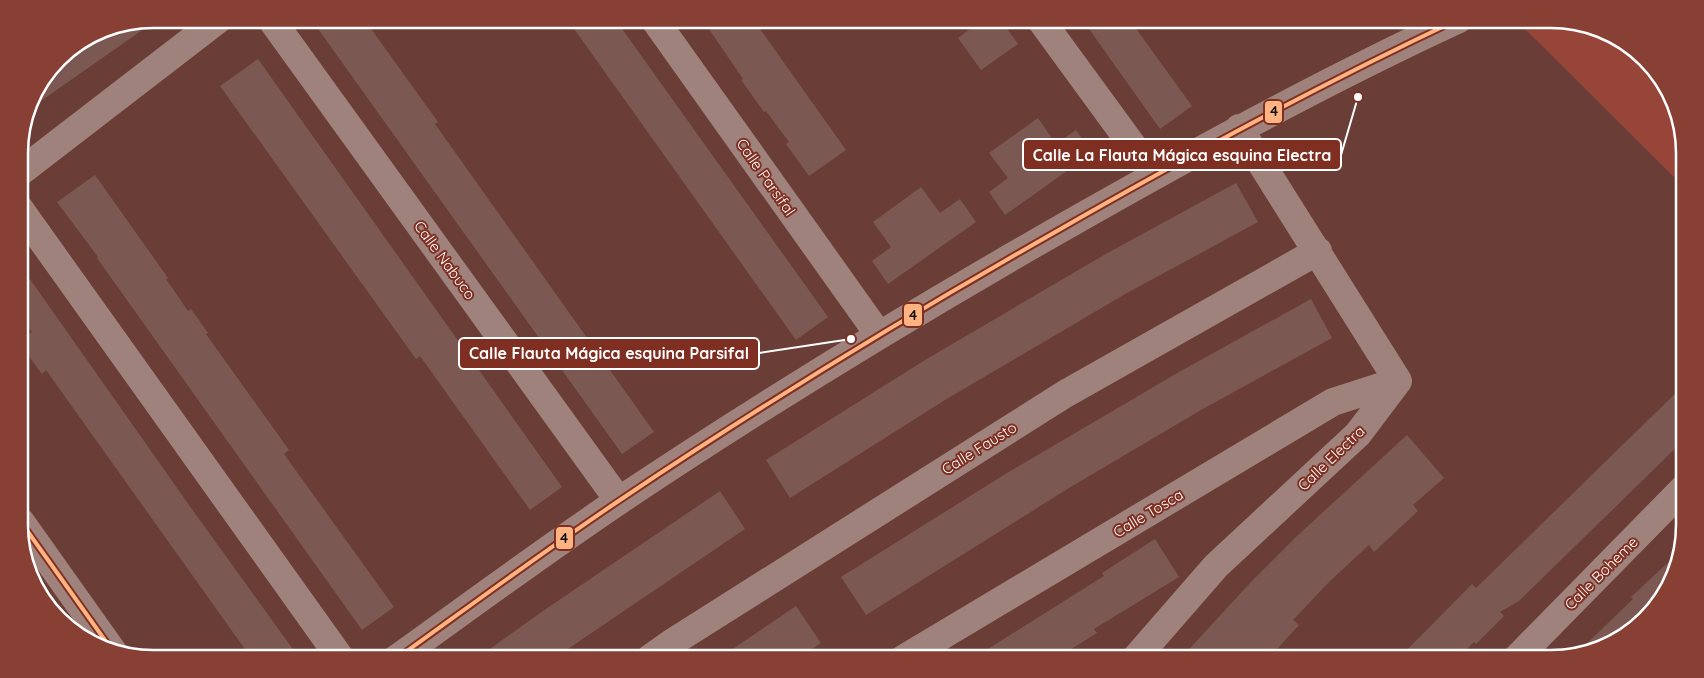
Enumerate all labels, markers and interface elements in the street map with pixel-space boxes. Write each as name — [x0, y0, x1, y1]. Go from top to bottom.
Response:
line badge: 4 — [1264, 100, 1283, 124]
text: 4 — [1270, 102, 1278, 120]
street label: Calle Parsifal — [732, 135, 800, 219]
callout: Calle La Flauta Mágica esquina Electra — [1023, 139, 1341, 170]
text: Calle La Flauta Mágica esquina Electra — [1033, 145, 1331, 165]
street label: Calle Nabuco — [410, 217, 480, 303]
line badge: 4 — [903, 303, 923, 327]
text: 4 — [909, 306, 917, 324]
callout: Calle Flauta Mágica esquina Parsifal — [459, 338, 759, 369]
text: Calle Flauta Mágica esquina Parsifal — [469, 343, 749, 363]
street label: Calle Fausto — [938, 417, 1020, 479]
street label: Calle Electra — [1293, 421, 1369, 495]
street label: Calle Tosca — [1109, 485, 1187, 541]
line badge: 4 — [555, 526, 574, 550]
text: 4 — [560, 529, 568, 547]
street label: Calle Boheme — [1560, 532, 1642, 614]

